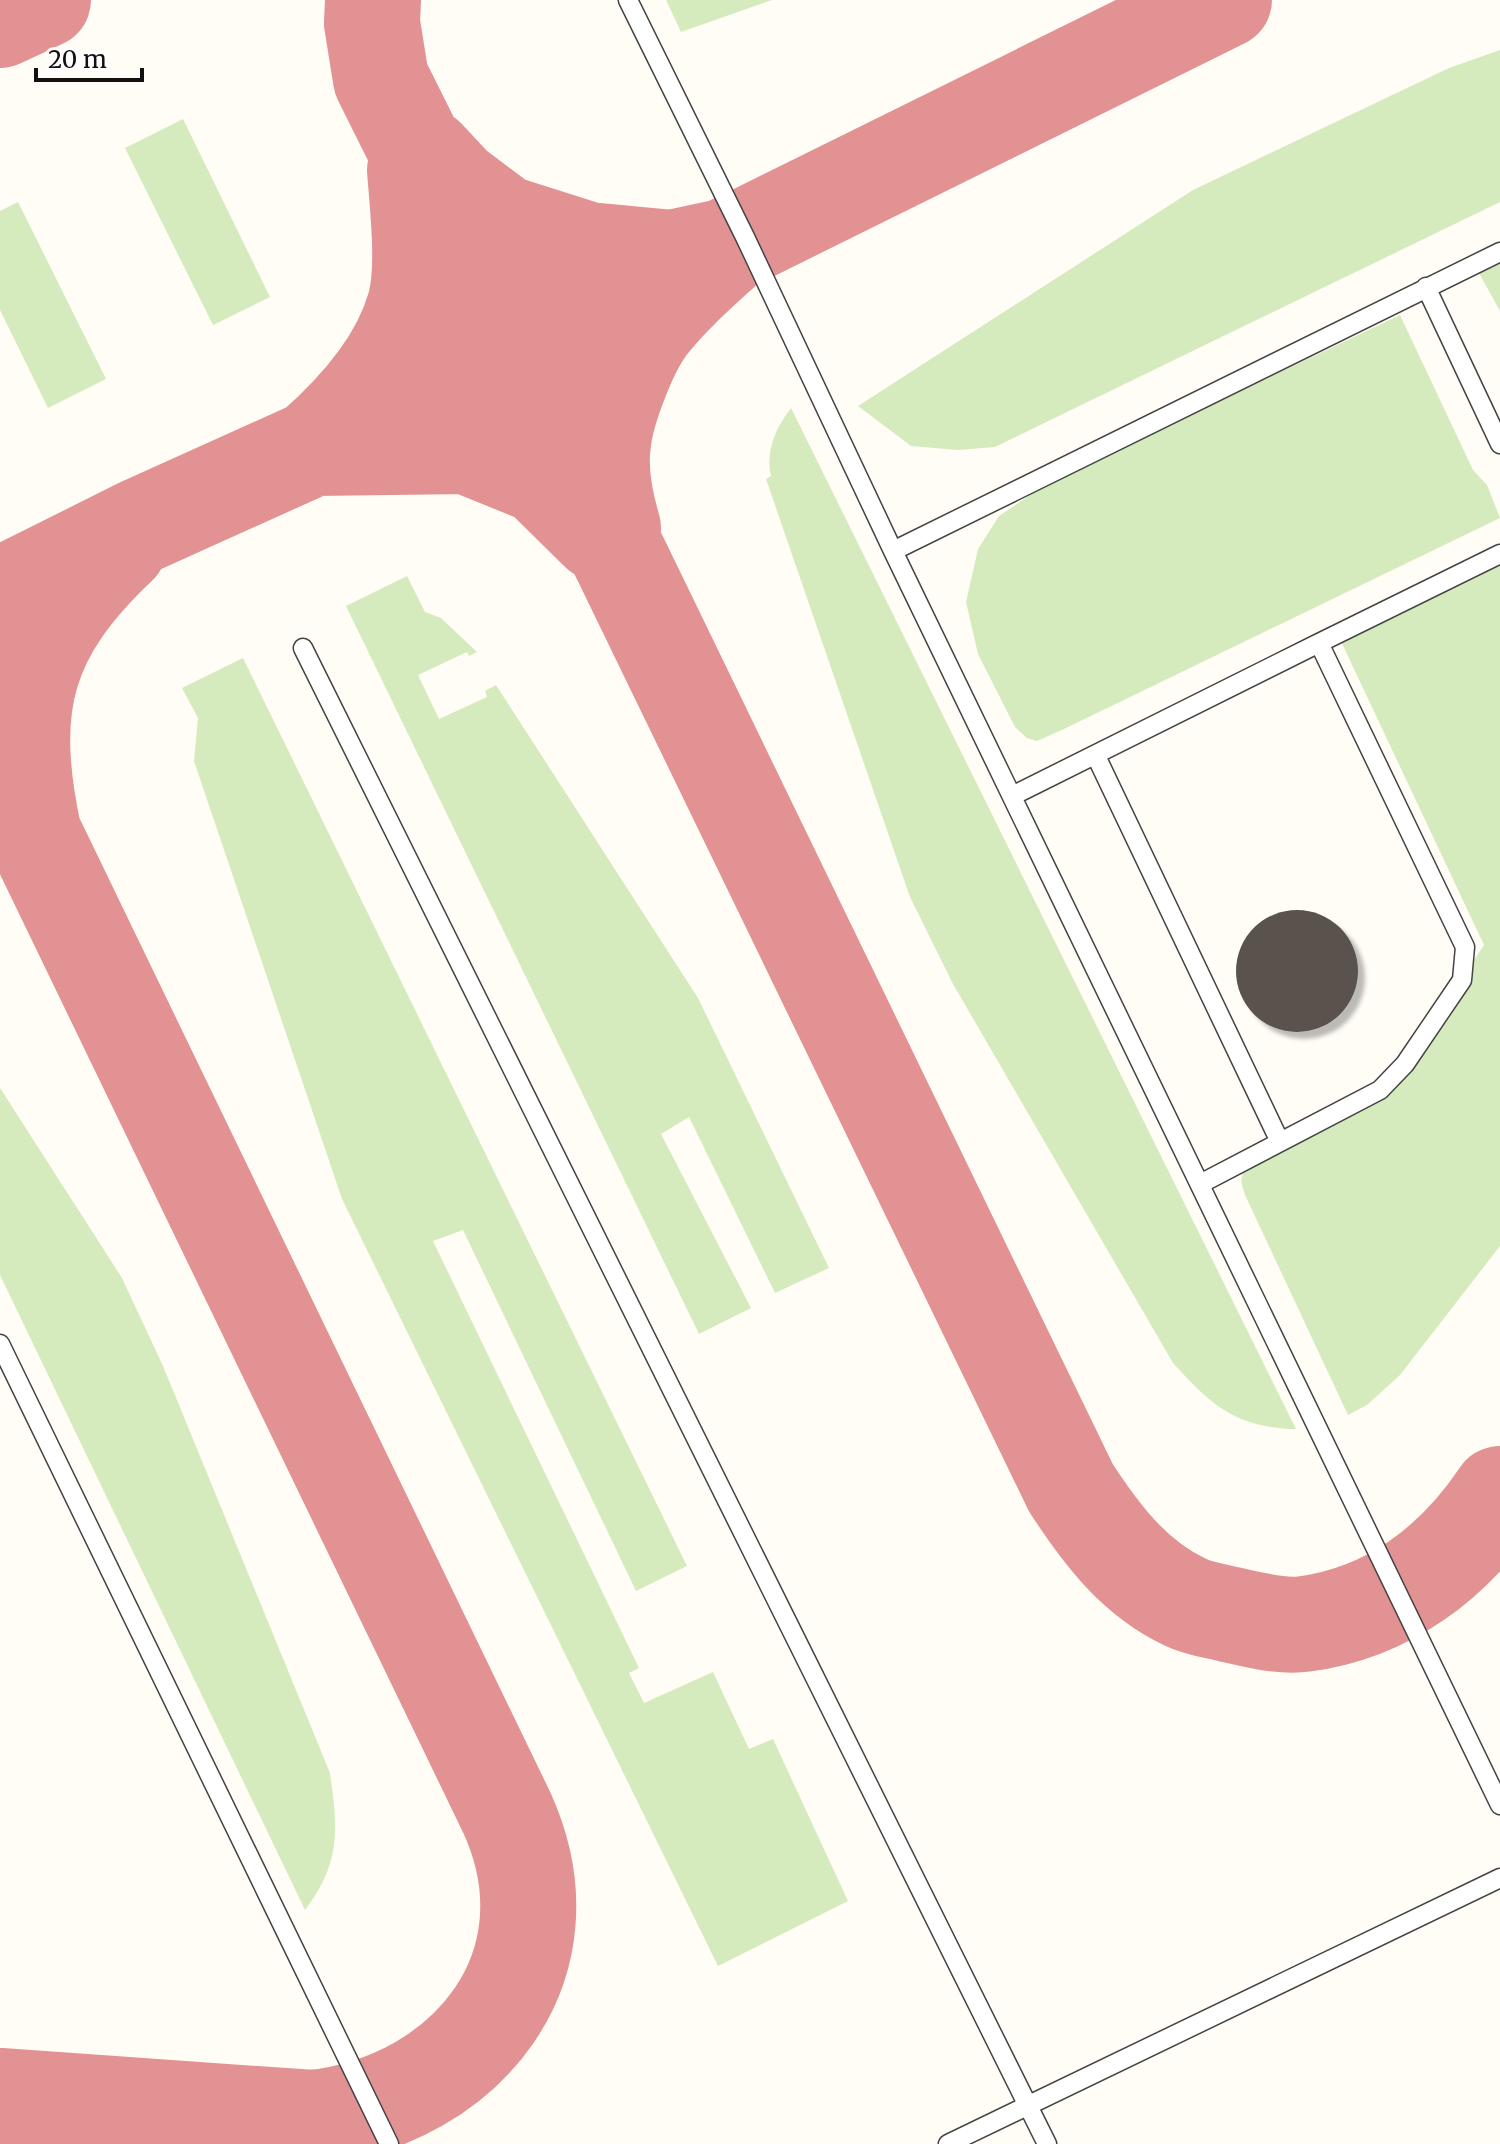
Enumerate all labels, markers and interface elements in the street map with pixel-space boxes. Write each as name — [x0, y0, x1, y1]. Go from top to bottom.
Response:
scale bar — [36, 32, 142, 82]
text: 20 m — [48, 44, 107, 75]

